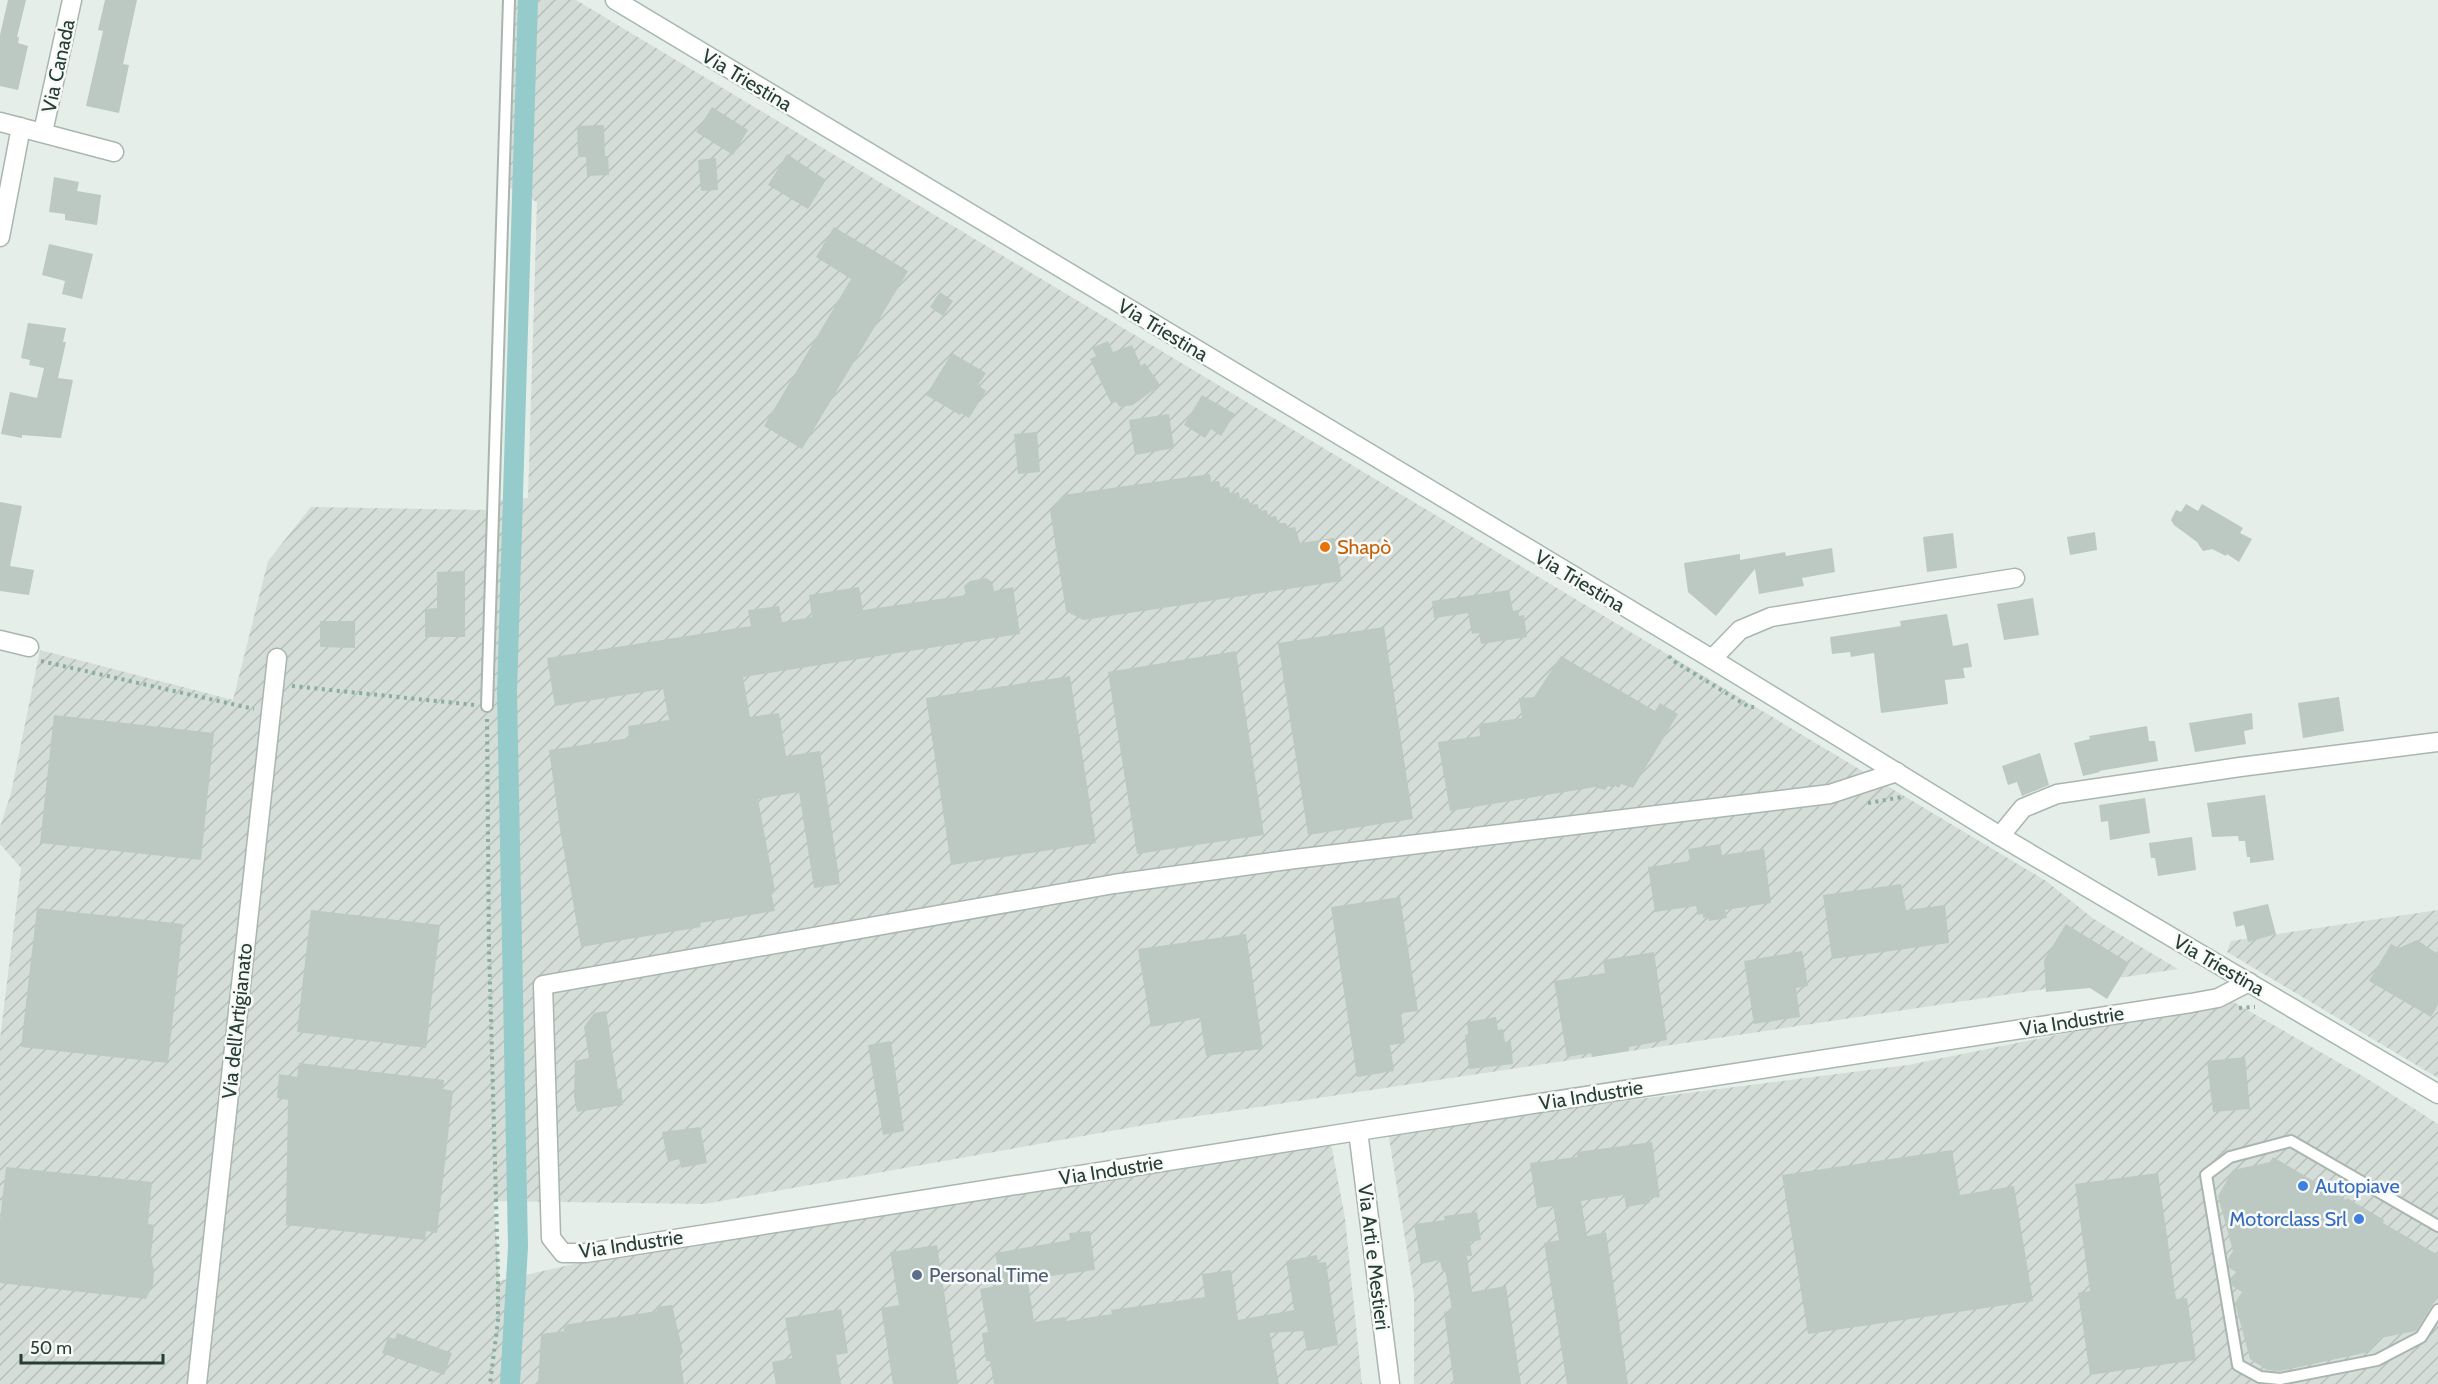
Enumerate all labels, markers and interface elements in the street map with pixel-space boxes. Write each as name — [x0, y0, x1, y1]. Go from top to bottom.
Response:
street label: Via Canada — [36, 17, 80, 115]
street label: Via Triestina — [697, 44, 797, 117]
street label: Via Triestina — [1113, 294, 1213, 367]
place label: Shapò — [1337, 535, 1391, 559]
marker: Shapò — [1318, 540, 1332, 554]
street label: Via Triestina — [1530, 545, 1630, 618]
street label: Via Triestina — [2169, 929, 2269, 1001]
street label: Via dell'Artigianato — [217, 942, 257, 1100]
street label: Via Industrie — [2018, 1001, 2126, 1041]
street label: Via Industrie — [1537, 1075, 1645, 1115]
street label: Via Industrie — [1057, 1150, 1165, 1190]
place label: Autopiave — [2315, 1174, 2400, 1198]
marker: Autopiave — [2296, 1179, 2310, 1193]
street label: Via Arti e Mestieri — [1353, 1183, 1395, 1331]
place label: Motorclass Srl — [2229, 1207, 2347, 1231]
marker: Motorclass Srl — [2352, 1212, 2366, 1226]
street label: Via Industrie — [577, 1225, 685, 1263]
place label: Personal Time — [929, 1263, 1049, 1287]
marker: Personal Time — [910, 1268, 924, 1282]
scale bar — [21, 1327, 164, 1365]
text: 50 m — [30, 1337, 72, 1359]

